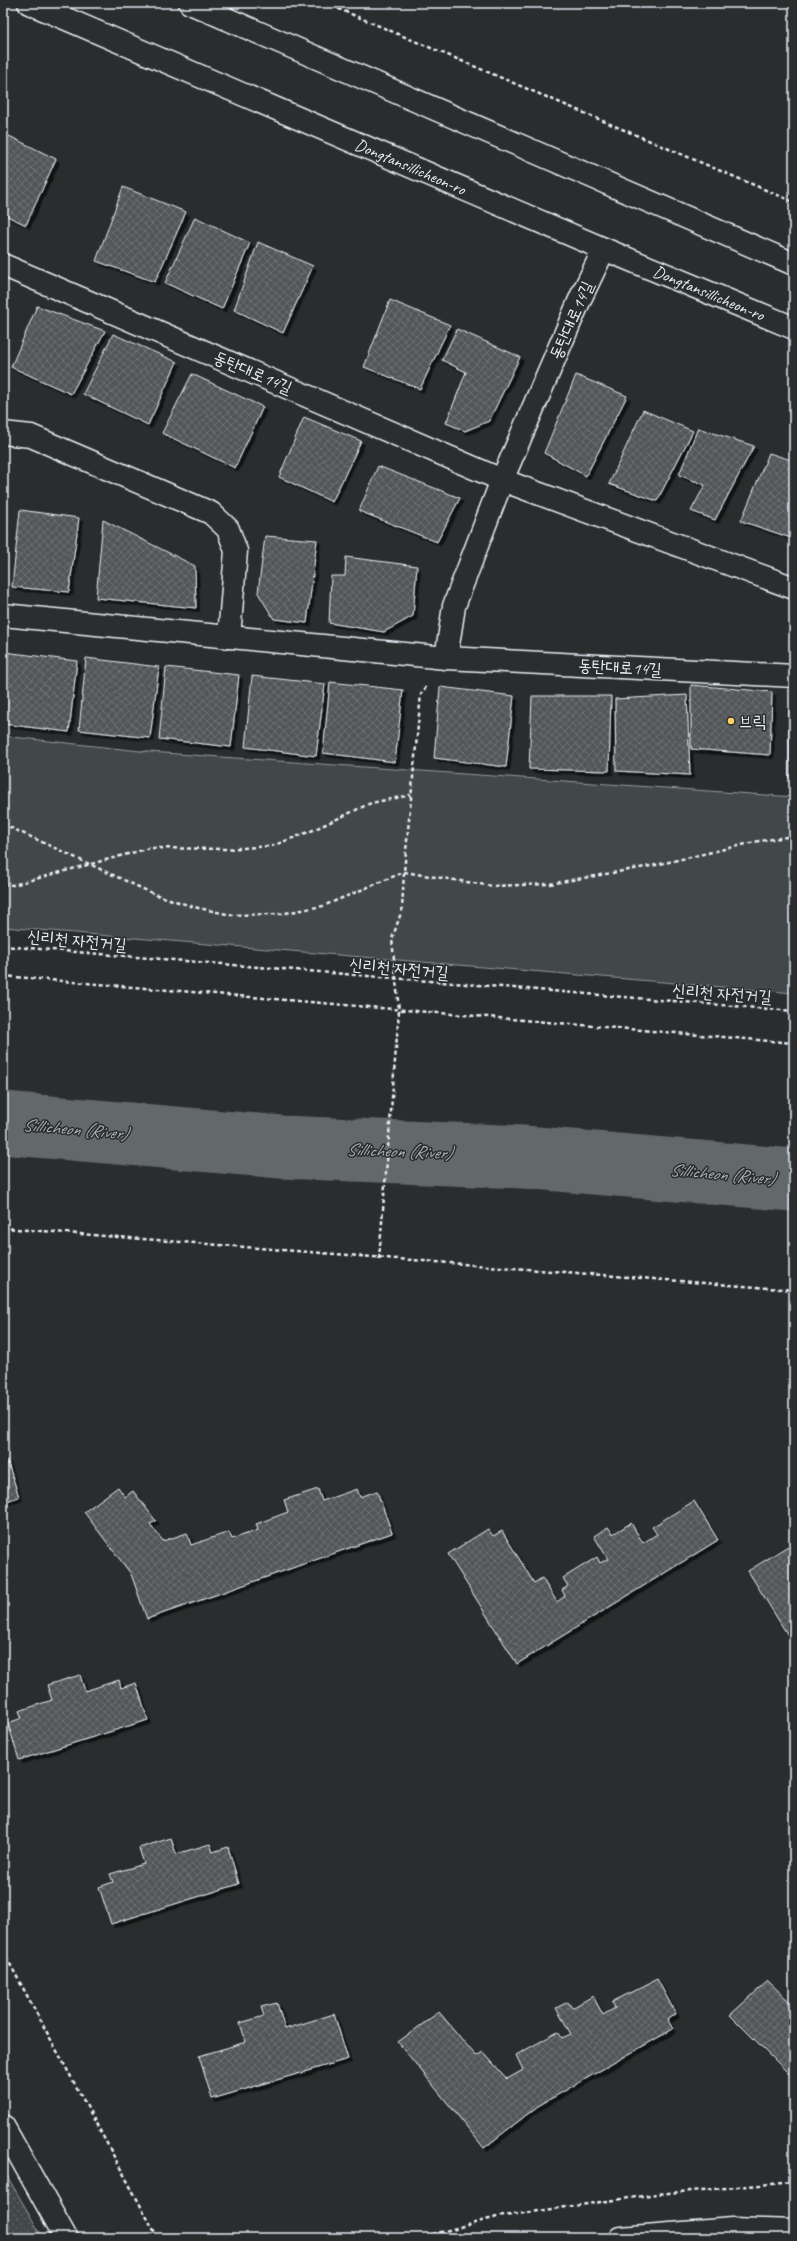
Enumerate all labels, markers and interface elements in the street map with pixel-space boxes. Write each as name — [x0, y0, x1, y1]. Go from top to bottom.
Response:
street label: Dongtansillicheon-ro — [352, 134, 470, 200]
street label: Dongtansillicheon-ro — [650, 261, 768, 326]
street label: 동탄대로14길 — [545, 277, 598, 363]
street label: 동탄대로14길 — [210, 346, 296, 399]
street label: 동탄대로14길 — [578, 655, 663, 680]
place label: 브릭 — [739, 711, 766, 732]
marker: 브릭 — [726, 716, 736, 726]
street label: 신리천 자전거길 — [26, 926, 128, 955]
street label: 신리천 자전거길 — [348, 954, 450, 983]
street label: 신리천 자전거길 — [671, 980, 773, 1007]
water label: Sillicheon (River) — [22, 1113, 132, 1145]
water label: Sillicheon (River) — [346, 1138, 456, 1164]
water label: Sillicheon (River) — [669, 1158, 779, 1190]

